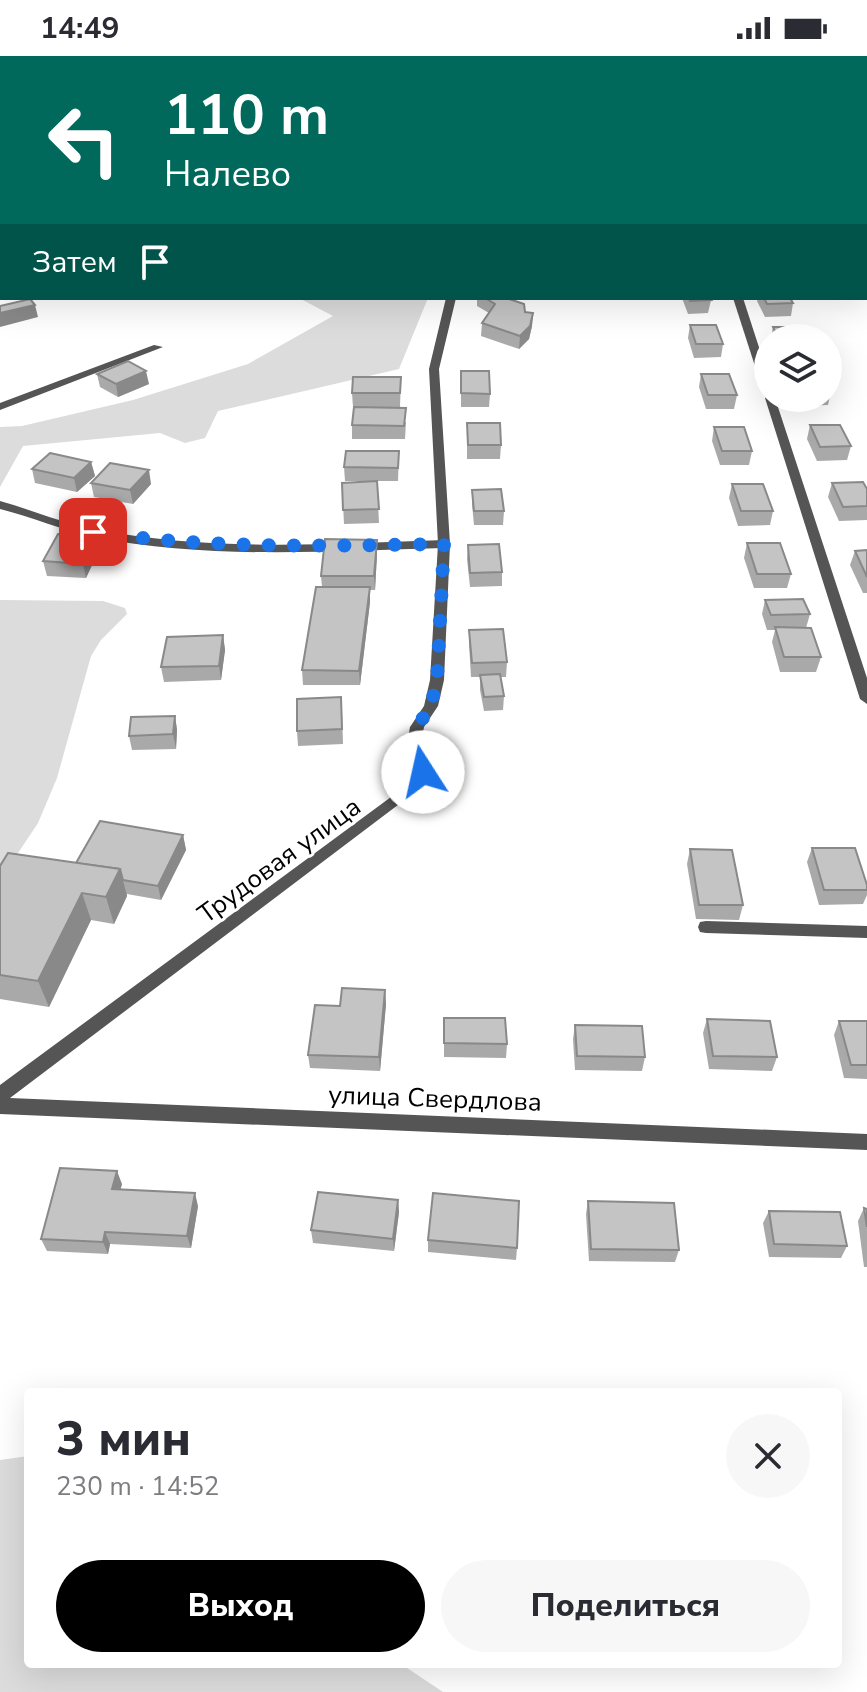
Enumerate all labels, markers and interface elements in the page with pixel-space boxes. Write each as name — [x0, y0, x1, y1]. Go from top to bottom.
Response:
text: 14:49 — [40, 8, 119, 49]
text: 110 m — [164, 77, 329, 154]
icon: left — [32, 88, 136, 192]
text: Налево — [164, 150, 291, 199]
icon: arrive — [133, 240, 177, 284]
text: Затем — [32, 242, 117, 283]
map controls — [754, 324, 842, 412]
button: layers — [754, 324, 842, 412]
pin — [59, 498, 127, 566]
icon: arrive — [71, 510, 115, 554]
position arrow — [381, 730, 465, 814]
street label: Трудовая улица — [191, 789, 368, 932]
street label: улица Свердлова — [328, 1077, 542, 1120]
text: 3 мин — [56, 1406, 191, 1472]
button: close — [726, 1414, 810, 1498]
text: 230 m · 14:52 — [56, 1469, 219, 1504]
button: Выход — [56, 1560, 425, 1652]
button: Поделиться — [441, 1560, 810, 1652]

